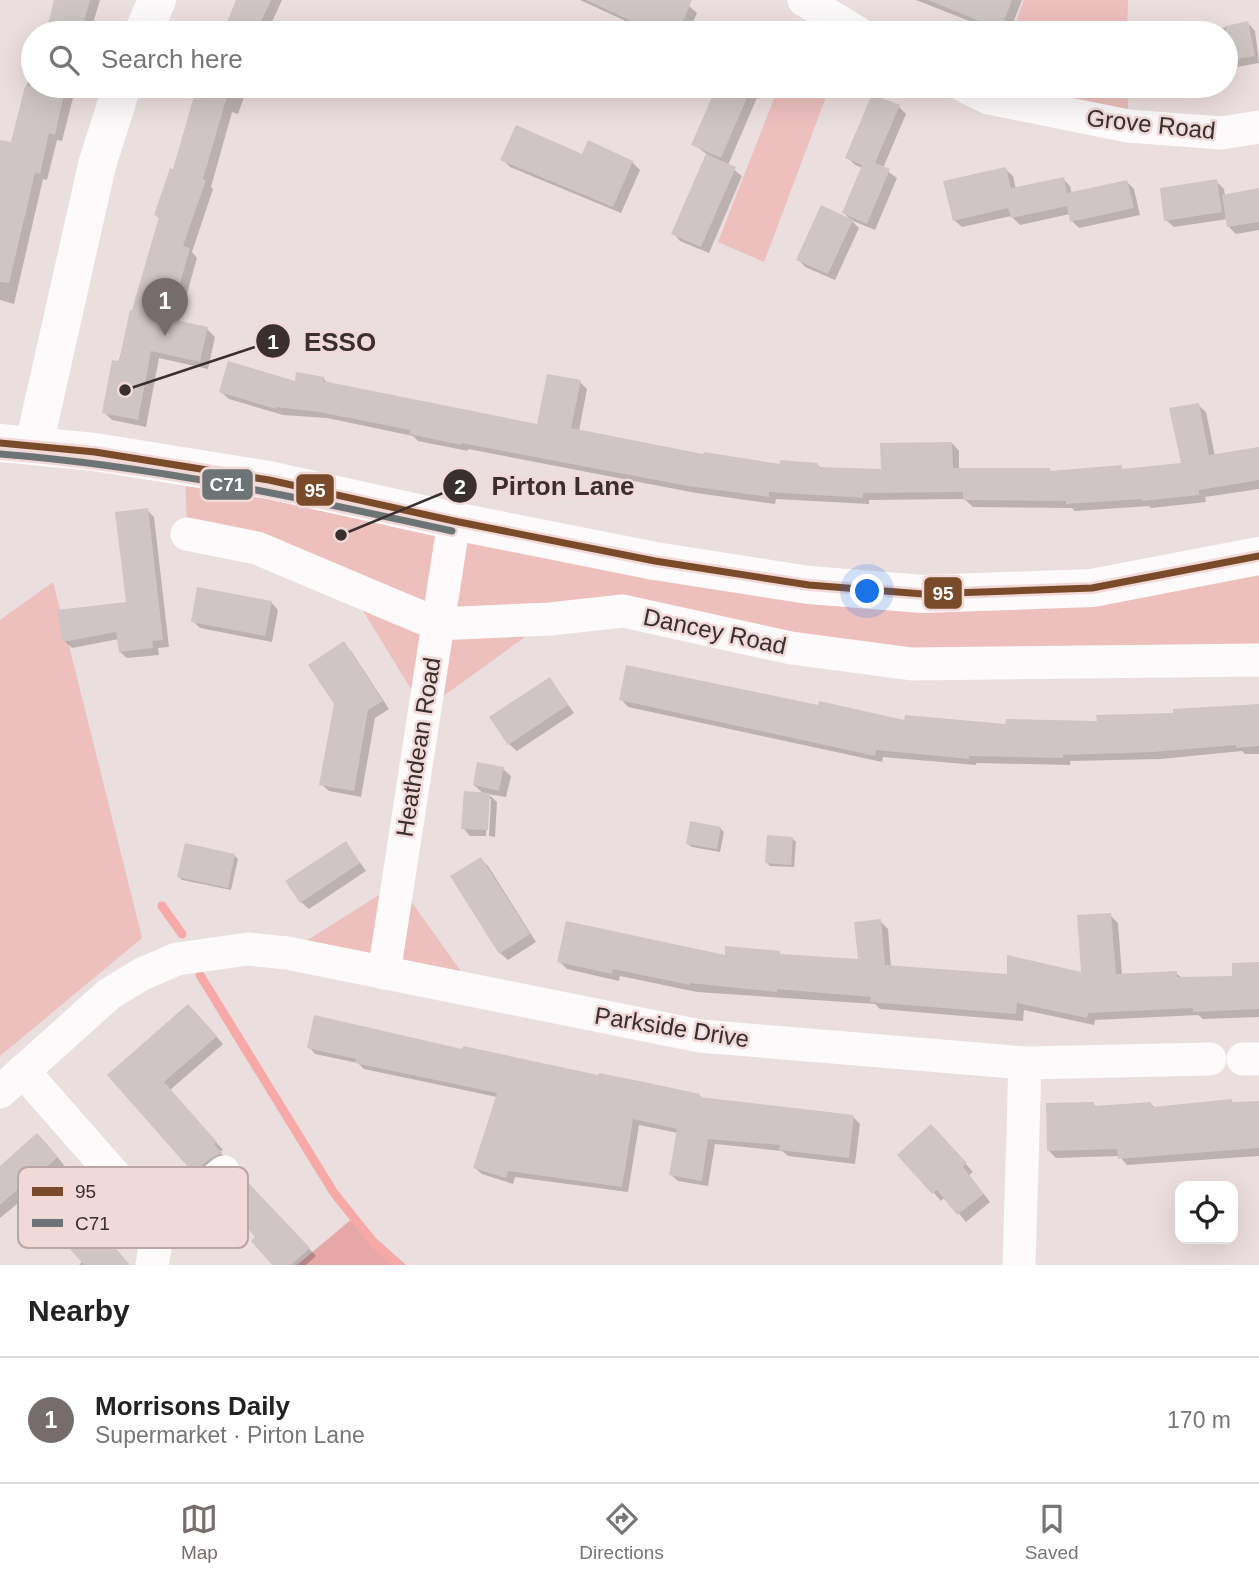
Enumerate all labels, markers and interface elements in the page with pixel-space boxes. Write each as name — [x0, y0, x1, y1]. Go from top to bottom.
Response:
search box — [21, 21, 1238, 98]
icon: search — [45, 41, 83, 79]
text: Search here — [101, 44, 243, 74]
street label: Grove Road — [1085, 104, 1217, 144]
pin: 1 — [142, 278, 188, 336]
callout: ESSO — [255, 318, 390, 365]
text: ESSO — [304, 327, 376, 357]
text: 1 — [267, 330, 279, 353]
callout: Pirton Lane — [443, 463, 649, 510]
line badge: C71 — [201, 468, 254, 501]
text: Pirton Lane — [491, 471, 635, 501]
line badge: 95 — [295, 473, 335, 507]
text: C71 — [210, 474, 245, 495]
text: 2 — [454, 475, 466, 498]
text: 95 — [304, 480, 326, 501]
your location — [850, 574, 884, 608]
line badge: 95 — [923, 576, 963, 610]
text: 95 — [932, 583, 954, 604]
street label: Dancey Road — [641, 603, 789, 659]
street label: Heathdean Road — [390, 655, 446, 839]
street label: Parkside Drive — [593, 1001, 751, 1053]
legend — [18, 1167, 248, 1248]
text: 95 — [75, 1181, 96, 1202]
map controls — [1175, 1181, 1238, 1244]
button: locate — [1175, 1181, 1238, 1244]
text: C71 — [75, 1213, 110, 1234]
text: Nearby — [28, 1294, 130, 1327]
text: Morrisons Daily — [95, 1391, 290, 1421]
text: 1 — [45, 1407, 57, 1433]
text: 170 m — [1167, 1407, 1231, 1433]
text: Supermarket · Pirton Lane — [95, 1422, 365, 1448]
tab: Map — [180, 1500, 218, 1564]
tab: Directions — [579, 1500, 664, 1564]
tab: Saved — [1025, 1500, 1079, 1564]

